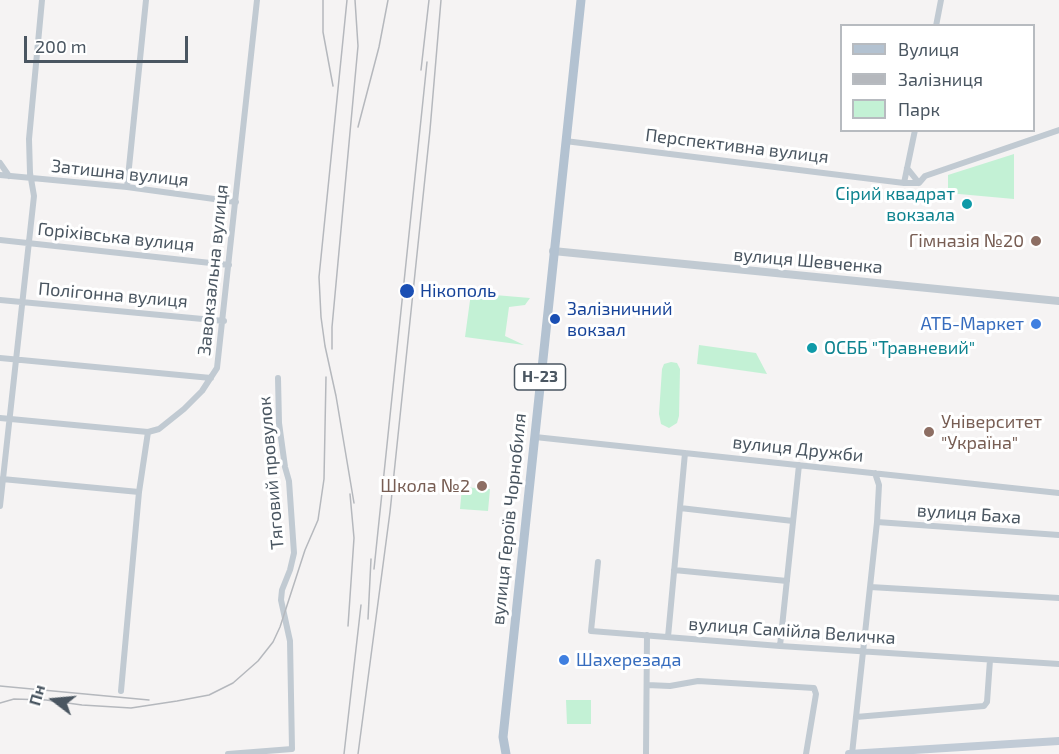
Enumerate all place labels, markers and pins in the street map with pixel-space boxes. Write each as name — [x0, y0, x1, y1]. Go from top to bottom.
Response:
place label: Сірий квадрат вокзала — [835, 183, 955, 226]
marker: Сірий квадрат вокзала — [960, 197, 974, 211]
place label: Гімназія №20 — [909, 230, 1024, 252]
marker: Гімназія №20 — [1029, 234, 1043, 248]
place label: Нікополь — [420, 280, 496, 302]
marker: Нікополь — [398, 282, 416, 300]
place label: Залізничний вокзал — [567, 298, 673, 340]
marker: Залізничний вокзал — [548, 312, 562, 326]
place label: АТБ-Маркет — [921, 313, 1024, 335]
marker: АТБ-Маркет — [1029, 317, 1043, 331]
place label: ОСББ "Травневий" — [824, 337, 975, 359]
marker: ОСББ "Травневий" — [805, 341, 819, 355]
place label: Університет "Україна" — [941, 411, 1042, 454]
marker: Університет "Україна" — [922, 425, 936, 439]
place label: Школа №2 — [380, 475, 470, 497]
marker: Школа №2 — [475, 479, 489, 493]
place label: Шахерезада — [576, 649, 681, 671]
marker: Шахерезада — [557, 653, 571, 667]

